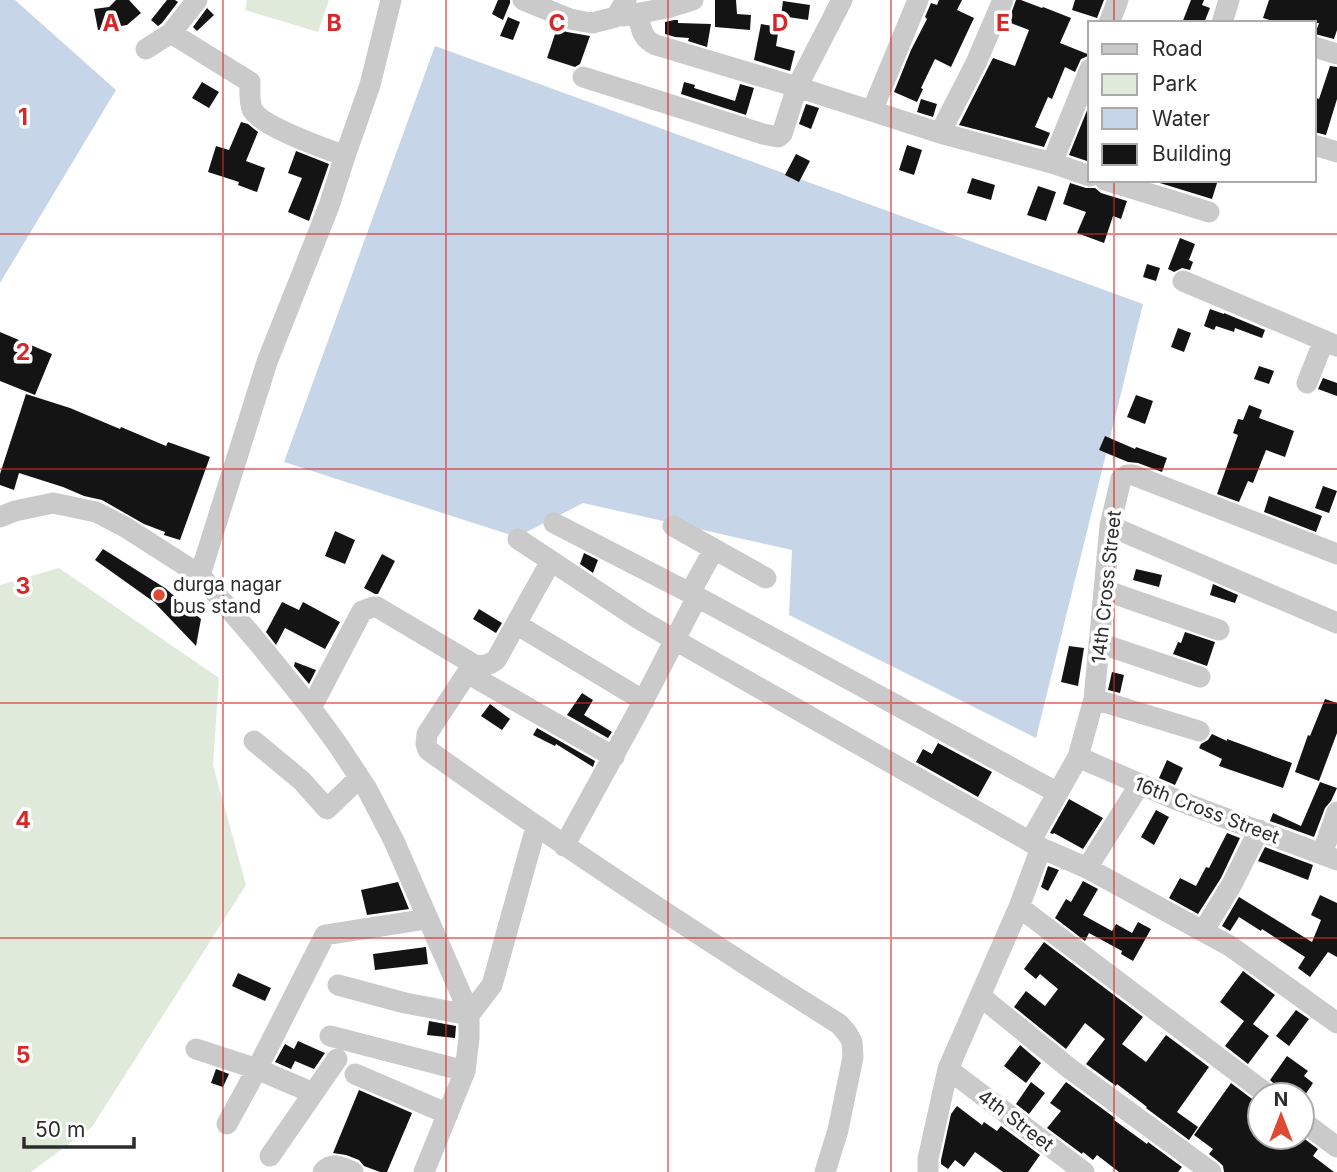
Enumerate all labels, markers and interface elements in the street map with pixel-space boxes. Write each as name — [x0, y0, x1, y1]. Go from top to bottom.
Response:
text: A — [102, 9, 120, 37]
text: B — [326, 9, 342, 37]
text: C — [548, 9, 566, 37]
text: D — [772, 9, 788, 37]
text: E — [996, 9, 1010, 37]
legend — [1088, 21, 1316, 182]
text: Road — [1152, 36, 1203, 61]
text: Park — [1152, 71, 1197, 96]
text: 1 — [18, 103, 28, 131]
text: Water — [1152, 106, 1210, 131]
text: Building — [1152, 141, 1232, 166]
text: 2 — [16, 338, 30, 366]
street label: 14th Cross Street — [1087, 509, 1126, 665]
text: 3 — [16, 572, 30, 600]
place label: durga nagar bus stand — [173, 573, 282, 618]
marker: durga nagar bus stand — [151, 587, 167, 603]
street label: 16th Cross Street — [1131, 772, 1283, 849]
text: 4 — [15, 806, 31, 834]
text: 5 — [16, 1041, 30, 1069]
north arrow — [1246, 1081, 1316, 1151]
street label: 4th Street — [973, 1085, 1058, 1156]
text: N — [1274, 1088, 1288, 1111]
scale bar — [24, 1106, 135, 1150]
text: 50 m — [35, 1117, 85, 1142]

